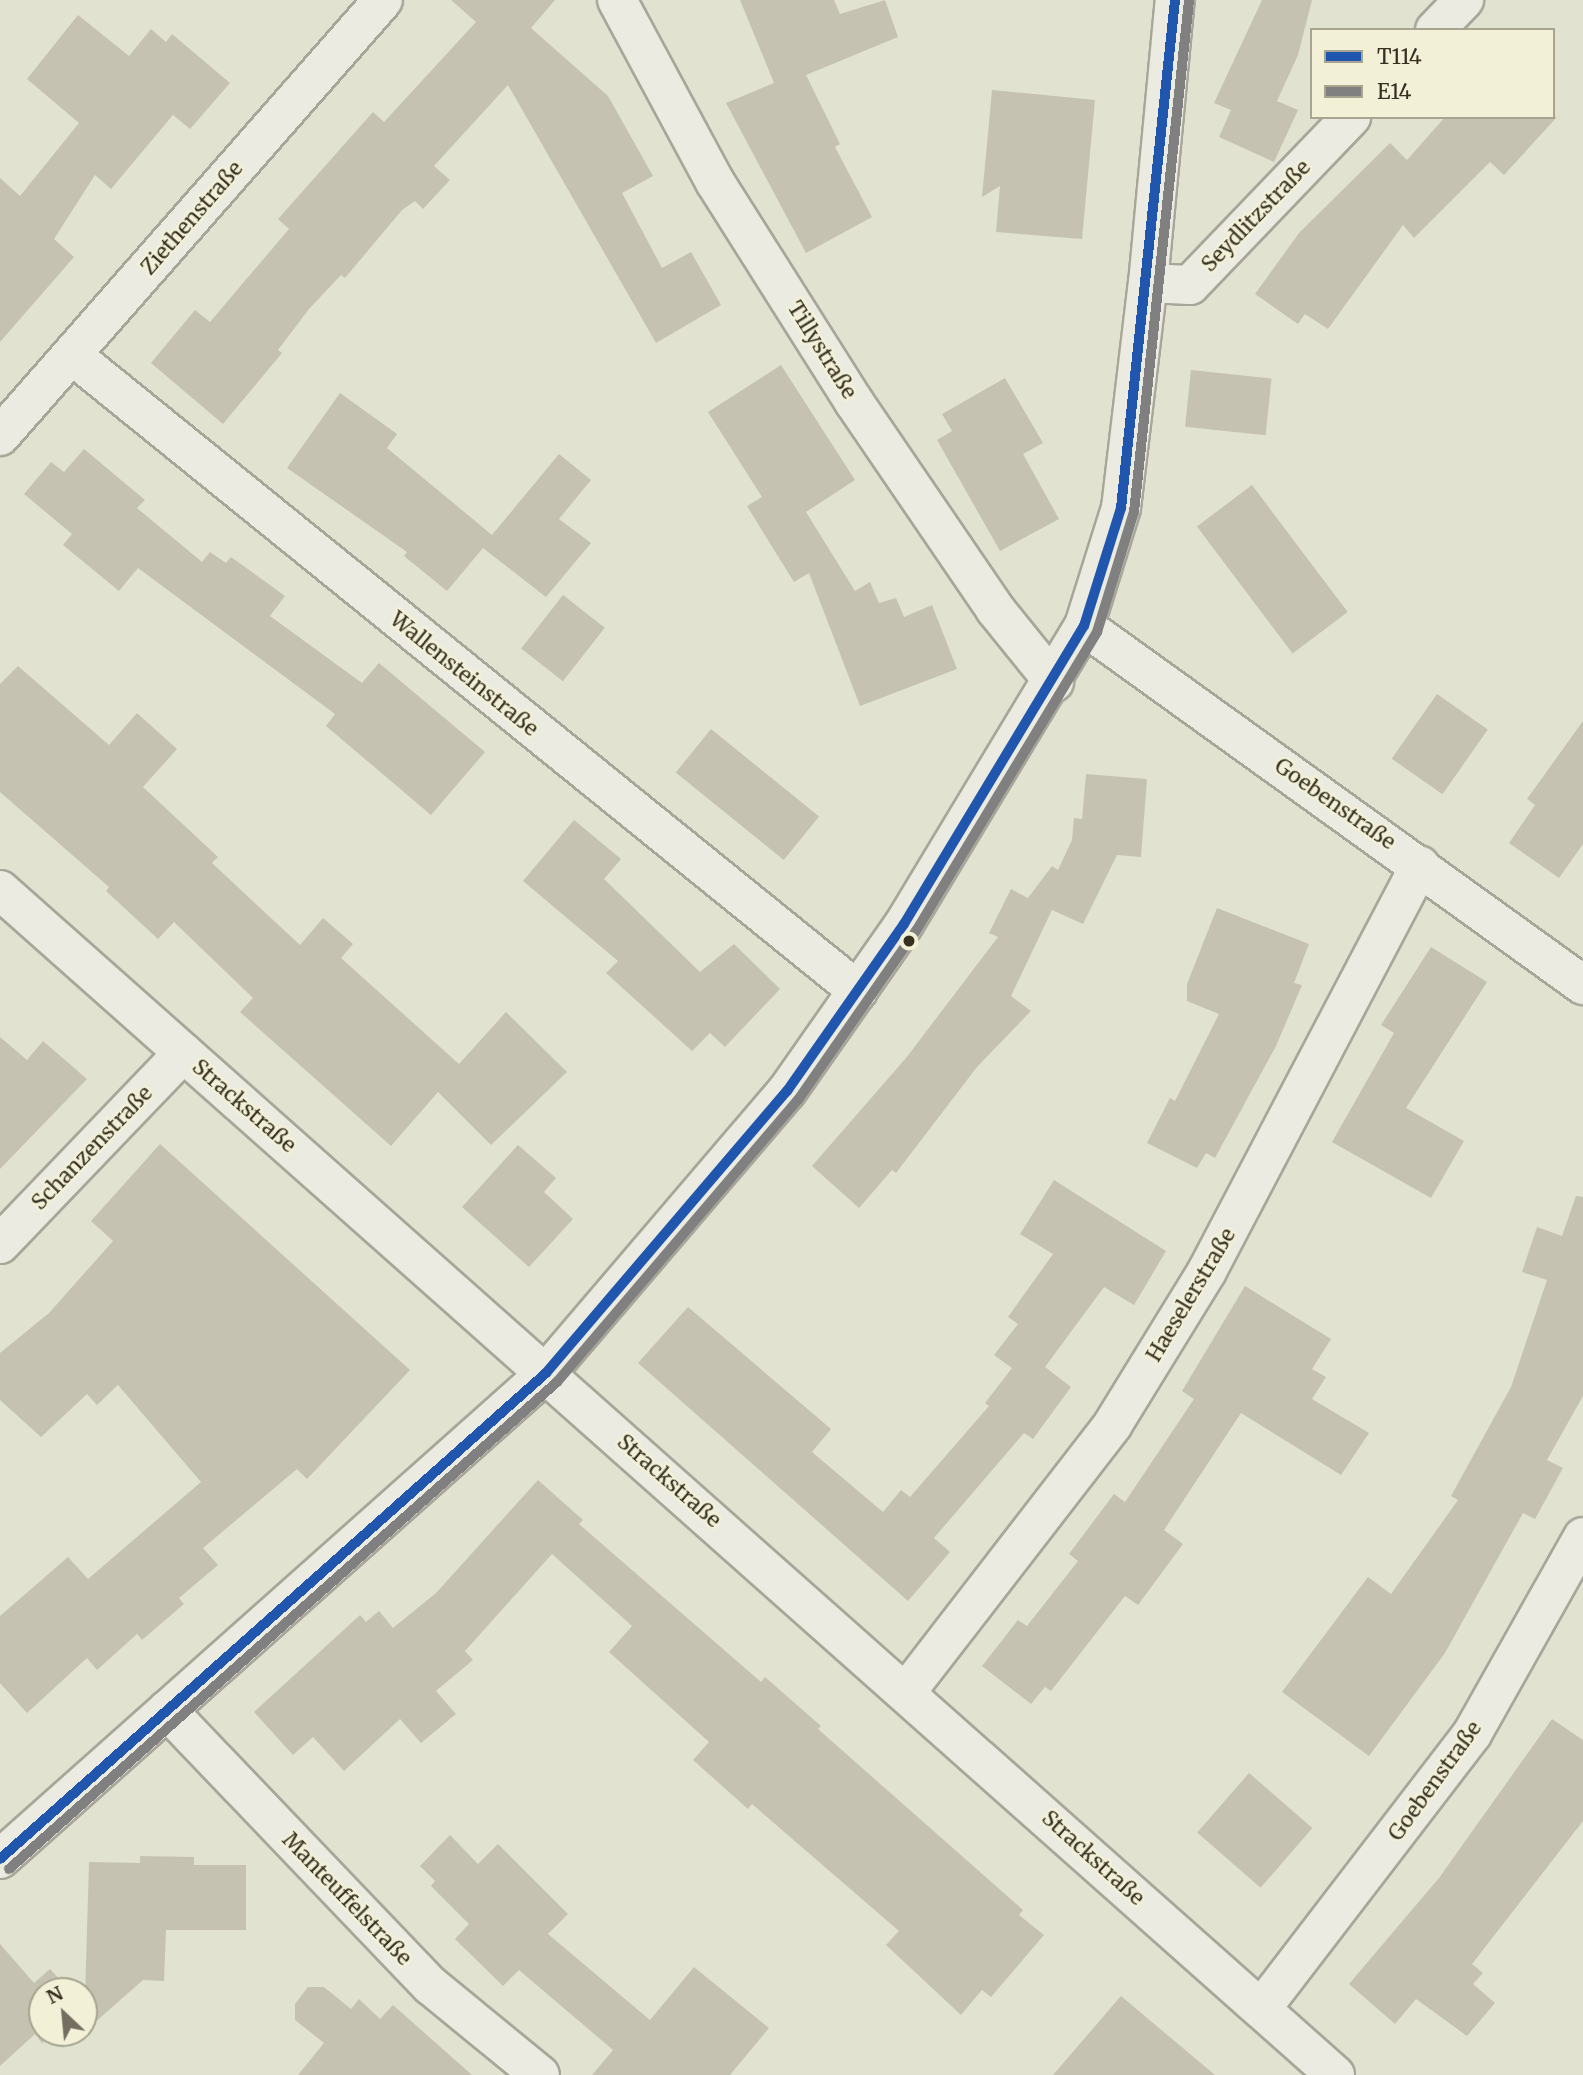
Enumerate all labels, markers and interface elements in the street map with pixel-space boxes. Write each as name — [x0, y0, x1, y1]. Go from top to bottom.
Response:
legend — [1310, 28, 1555, 119]
text: T114 — [1377, 43, 1422, 70]
text: E14 — [1377, 78, 1412, 105]
street label: Seydlitzstraße — [1196, 155, 1316, 277]
street label: Ziethenstraße — [136, 156, 248, 280]
street label: Tillystraße — [782, 297, 862, 403]
street label: Wallensteinstraße — [385, 607, 543, 741]
street label: Goebenstraße — [1270, 753, 1400, 855]
unlabelled marker — [902, 934, 916, 948]
street label: Strackstraße — [187, 1054, 301, 1158]
street label: Schanzenstraße — [27, 1081, 157, 1215]
street label: Haeselerstraße — [1141, 1224, 1241, 1366]
street label: Strackstraße — [612, 1429, 726, 1533]
street label: Goebenstraße — [1383, 1716, 1487, 1846]
street label: Strackstraße — [1037, 1806, 1149, 1910]
street label: Manteuffelstraße — [277, 1827, 417, 1971]
north arrow — [28, 1977, 98, 2047]
text: N — [43, 1981, 67, 2009]

